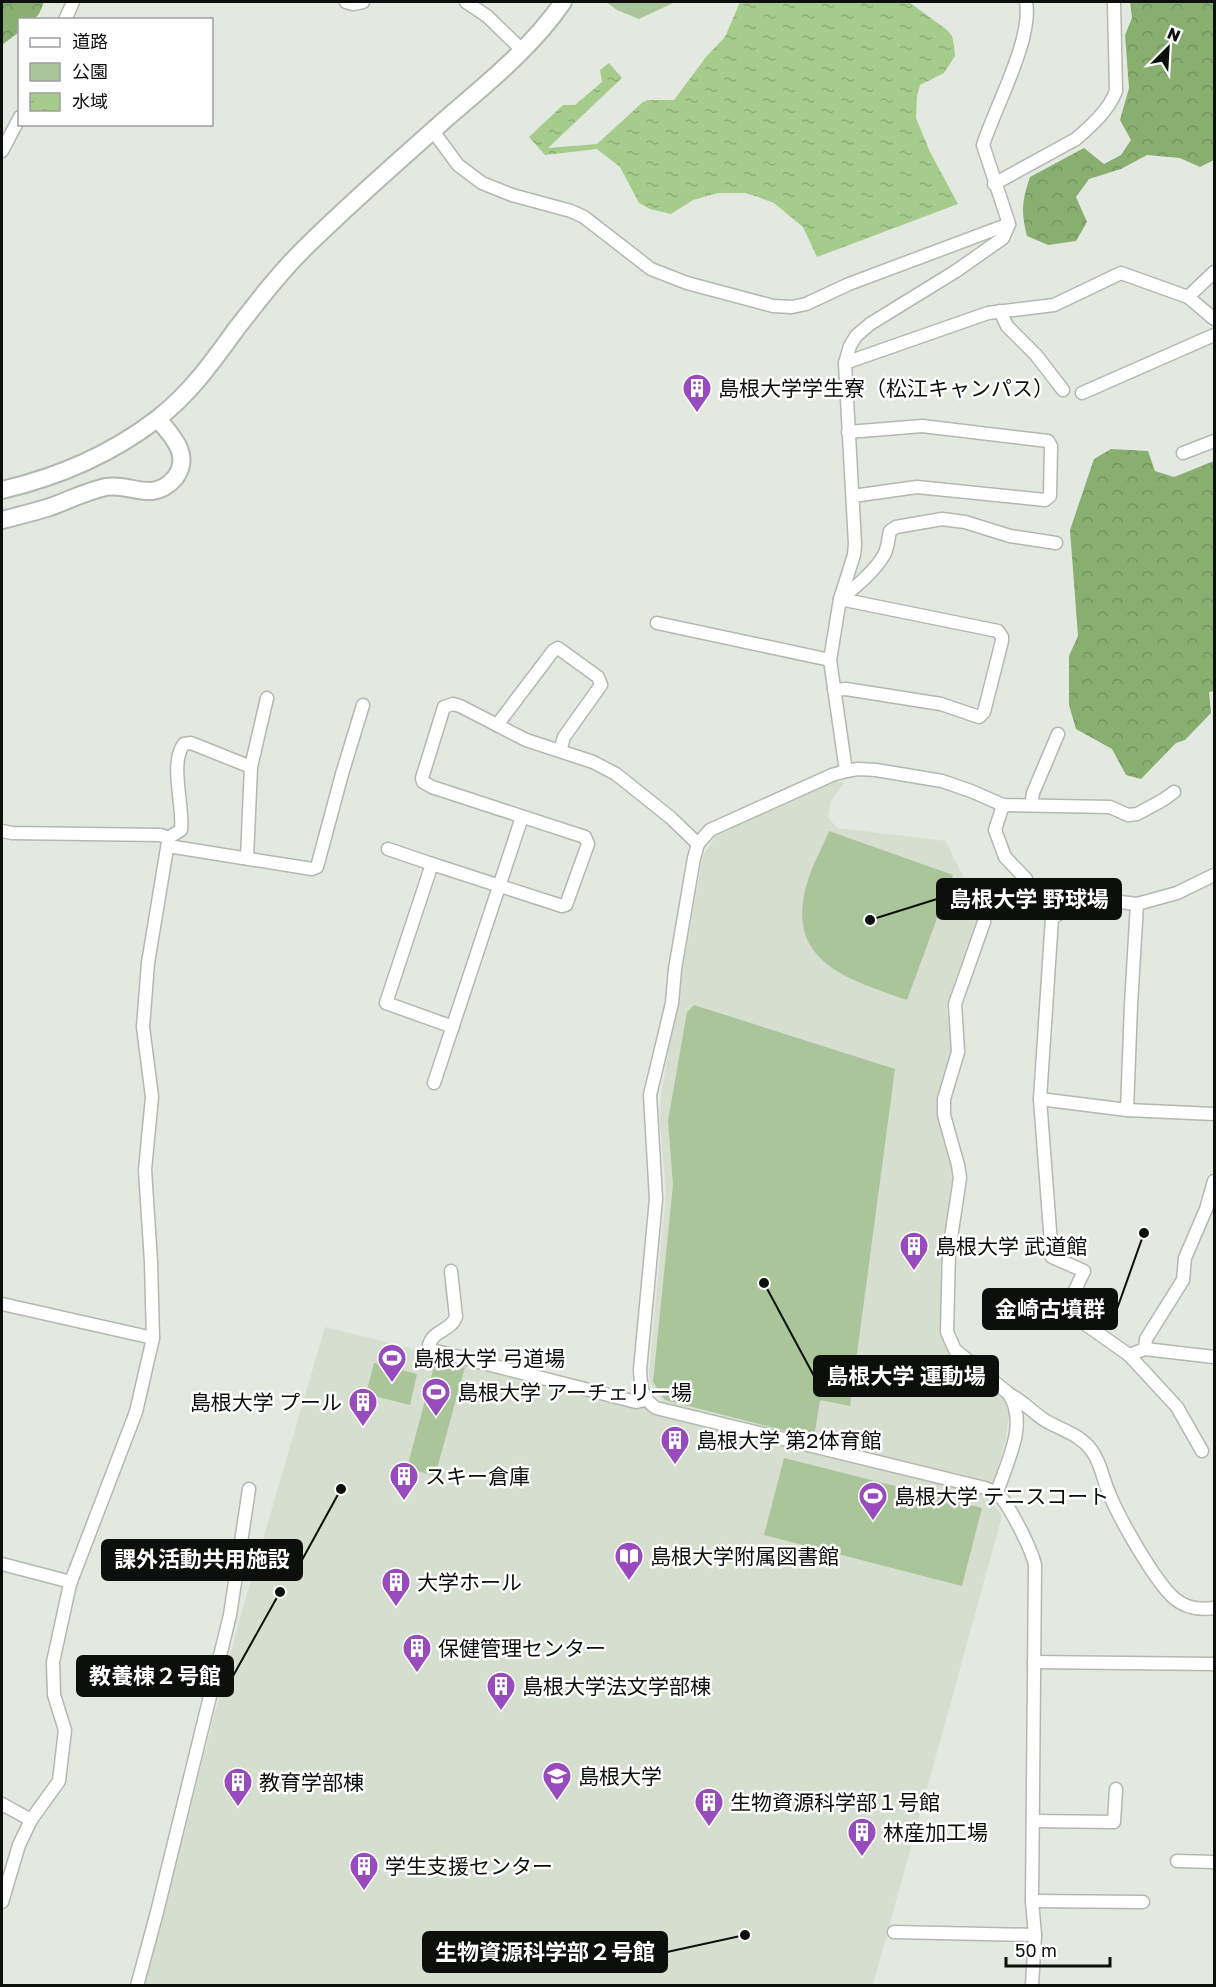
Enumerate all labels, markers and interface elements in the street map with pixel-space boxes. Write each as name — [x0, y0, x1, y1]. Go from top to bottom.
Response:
legend — [18, 18, 213, 126]
north arrow — [1138, 18, 1198, 78]
text: N — [1164, 23, 1184, 46]
text: 道路 — [72, 30, 108, 52]
text: 公園 — [72, 60, 108, 82]
text: 水域 — [72, 90, 108, 112]
building icon: 島根大学学生寮（松江キャンパス） — [681, 372, 713, 414]
place label: 島根大学学生寮（松江キャンパス） — [718, 375, 1054, 401]
callout: 島根大学 野球場 — [937, 879, 1121, 919]
text: 島根大学 野球場 — [949, 885, 1109, 912]
building icon: 島根大学 武道館 — [898, 1230, 930, 1272]
place label: 島根大学 武道館 — [935, 1233, 1087, 1259]
callout: 金崎古墳群 — [983, 1289, 1117, 1329]
text: 金崎古墳群 — [995, 1295, 1105, 1322]
sports icon: 島根大学 弓道場 — [376, 1342, 408, 1384]
place label: 島根大学 弓道場 — [413, 1345, 565, 1371]
callout: 島根大学 運動場 — [814, 1356, 998, 1396]
text: 島根大学 運動場 — [826, 1362, 986, 1389]
sports icon: 島根大学 アーチェリー場 — [420, 1376, 452, 1418]
place label: 島根大学 アーチェリー場 — [457, 1379, 692, 1405]
building icon: 島根大学 プール — [347, 1386, 379, 1428]
place label: 島根大学 プール — [190, 1389, 342, 1415]
building icon: 島根大学 第2体育館 — [659, 1424, 691, 1466]
place label: 島根大学 第2体育館 — [696, 1427, 881, 1453]
building icon: スキー倉庫 — [388, 1460, 420, 1502]
place label: スキー倉庫 — [425, 1463, 530, 1489]
sports icon: 島根大学 テニスコート — [857, 1480, 889, 1522]
place label: 島根大学 テニスコート — [894, 1483, 1109, 1509]
callout: 課外活動共用施設 — [102, 1540, 302, 1580]
library icon: 島根大学附属図書館 — [613, 1540, 645, 1582]
place label: 島根大学附属図書館 — [650, 1543, 839, 1569]
text: 課外活動共用施設 — [114, 1545, 290, 1572]
building icon: 大学ホール — [380, 1566, 412, 1608]
place label: 大学ホール — [417, 1569, 522, 1595]
building icon: 保健管理センター — [401, 1632, 433, 1674]
place label: 保健管理センター — [438, 1635, 606, 1661]
callout: 教養棟２号館 — [77, 1656, 233, 1696]
text: 教養棟２号館 — [89, 1662, 221, 1689]
building icon: 島根大学法文学部棟 — [485, 1670, 517, 1712]
place label: 島根大学法文学部棟 — [522, 1673, 711, 1699]
school or university icon: 島根大学 — [541, 1760, 573, 1802]
place label: 島根大学 — [578, 1763, 662, 1789]
building icon: 教育学部棟 — [222, 1766, 254, 1808]
place label: 教育学部棟 — [259, 1769, 364, 1795]
building icon: 生物資源科学部１号館 — [693, 1786, 725, 1828]
place label: 生物資源科学部１号館 — [730, 1789, 940, 1815]
building icon: 林産加工場 — [846, 1816, 878, 1858]
place label: 林産加工場 — [883, 1819, 988, 1845]
building icon: 学生支援センター — [348, 1850, 380, 1892]
place label: 学生支援センター — [385, 1853, 553, 1879]
scale bar — [1006, 1930, 1110, 1968]
callout: 生物資源科学部２号館 — [423, 1932, 667, 1972]
text: 生物資源科学部２号館 — [435, 1938, 655, 1965]
text: 50 m — [1015, 1939, 1057, 1961]

